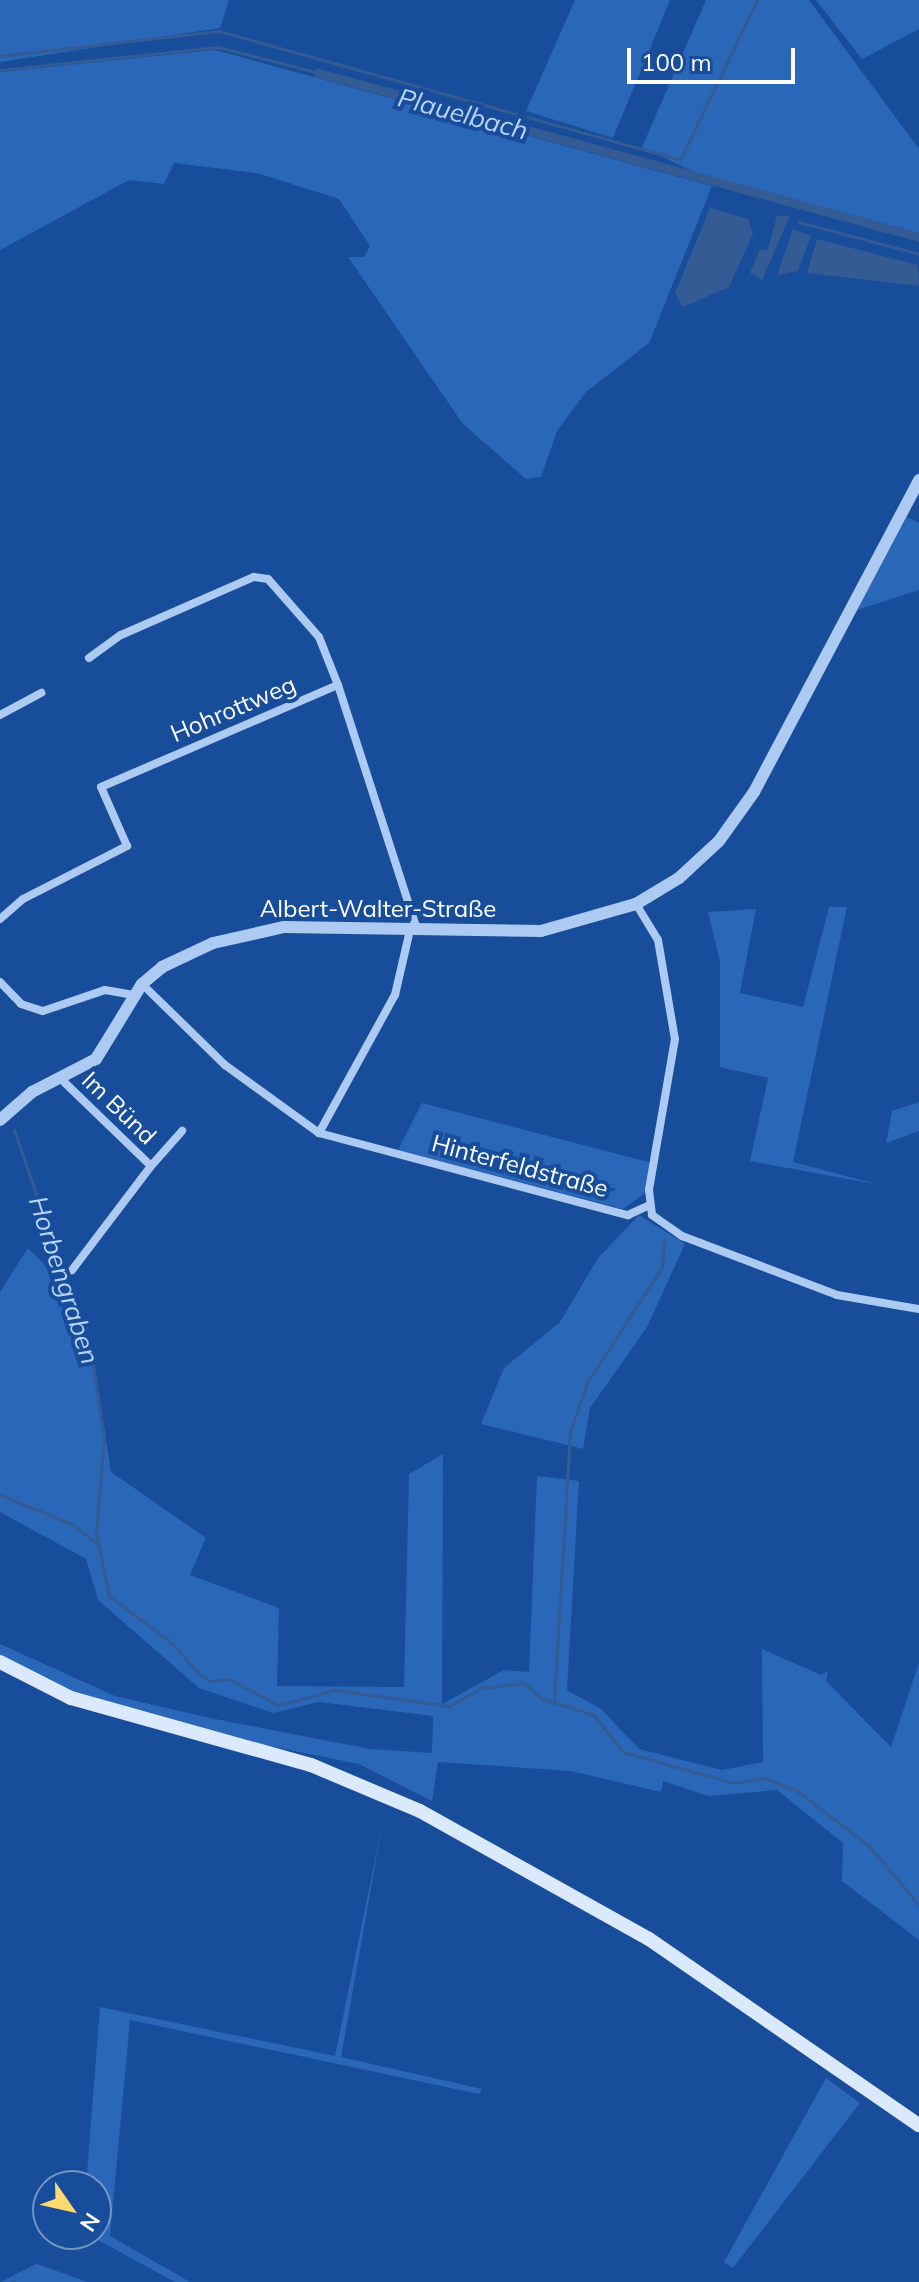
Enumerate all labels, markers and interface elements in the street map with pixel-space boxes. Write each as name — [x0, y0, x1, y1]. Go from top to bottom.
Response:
scale bar — [631, 32, 799, 82]
text: 100 m — [641, 47, 712, 77]
water label: Plauelbach — [395, 82, 531, 146]
street label: Hohrottweg — [166, 670, 300, 748]
street label: Albert-Walter-Straße — [260, 895, 496, 923]
street label: Im Bünd — [76, 1066, 162, 1150]
street label: Hinterfeldstraße — [429, 1129, 611, 1203]
water label: Horbengraben — [22, 1192, 106, 1368]
north arrow — [32, 2170, 112, 2250]
text: N — [74, 2208, 106, 2237]

